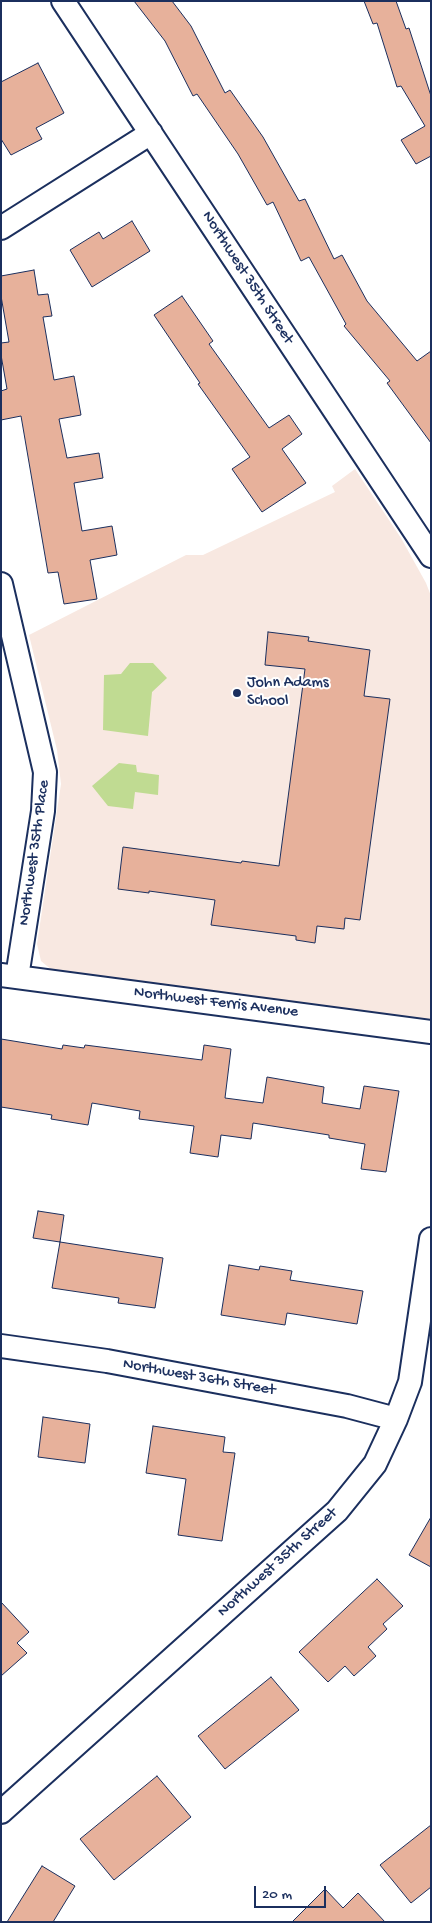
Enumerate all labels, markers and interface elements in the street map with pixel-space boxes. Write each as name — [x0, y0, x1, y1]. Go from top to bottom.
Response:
street label: Northwest 35th Street — [197, 208, 297, 348]
place label: John Adams School — [247, 674, 329, 712]
marker: John Adams School — [231, 687, 243, 699]
street label: Northwest 35th Place — [15, 779, 55, 927]
street label: Northwest Ferris Avenue — [133, 983, 299, 1023]
street label: Northwest 36th Street — [121, 1355, 277, 1401]
street label: Northwest 35th Street — [214, 1504, 342, 1622]
scale bar — [257, 1876, 330, 1908]
text: 20 m — [262, 1886, 292, 1904]

